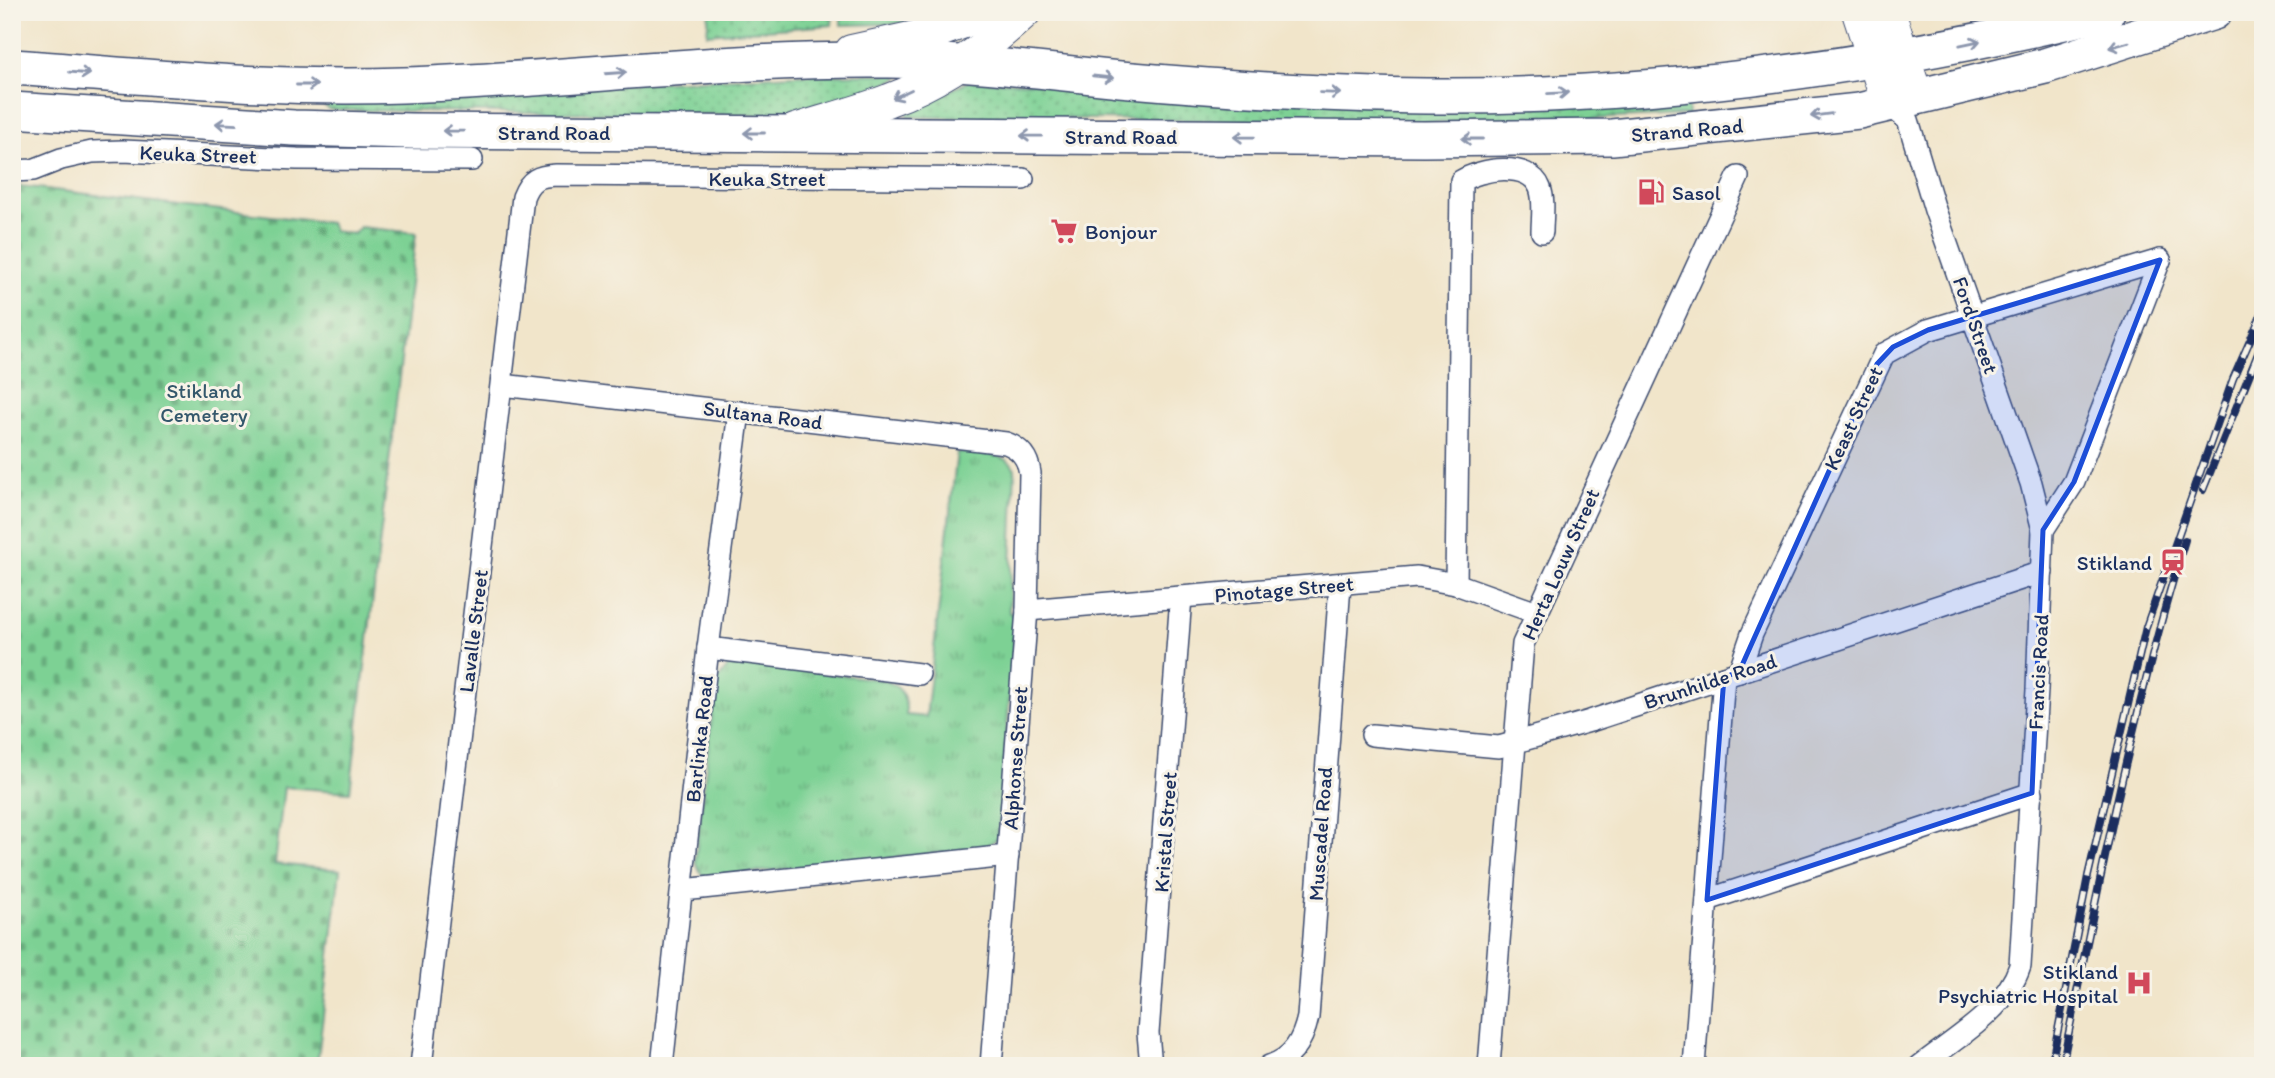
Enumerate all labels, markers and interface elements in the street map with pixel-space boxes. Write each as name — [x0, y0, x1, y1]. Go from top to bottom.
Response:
one-way arrow — [1958, 35, 1981, 49]
one-way arrow — [2109, 39, 2131, 52]
one-way arrow — [605, 66, 627, 79]
one-way arrow — [68, 67, 91, 80]
one-way arrow — [1092, 70, 1114, 83]
one-way arrow — [296, 78, 319, 92]
one-way arrow — [1319, 86, 1342, 99]
one-way arrow — [1546, 87, 1569, 100]
one-way arrow — [892, 88, 914, 101]
one-way arrow — [1810, 109, 1832, 122]
street label: Strand Road — [1630, 113, 1744, 147]
one-way arrow — [214, 117, 237, 130]
street label: Strand Road — [498, 120, 610, 145]
street label: Strand Road — [1065, 124, 1177, 149]
one-way arrow — [442, 125, 465, 138]
one-way arrow — [743, 126, 766, 140]
one-way arrow — [1019, 129, 1042, 142]
one-way arrow — [1233, 130, 1256, 144]
one-way arrow — [1460, 132, 1483, 146]
street label: Keuka Street — [139, 139, 257, 169]
street label: Keuka Street — [708, 166, 826, 191]
fuel station icon: Sasol — [1636, 177, 1666, 207]
place label: Sasol — [1672, 180, 1721, 205]
supermarket icon: Bonjour — [1049, 216, 1079, 246]
place label: Bonjour — [1085, 219, 1158, 244]
street label: Ford Street — [1948, 273, 2004, 377]
street label: Keast Street — [1818, 362, 1888, 474]
park label: Stikland Cemetery — [160, 378, 248, 427]
street label: Sultana Road — [702, 395, 825, 435]
street label: Herta Louw Street — [1515, 484, 1605, 644]
station icon: Stikland — [2158, 547, 2188, 577]
place label: Stikland — [2077, 550, 2152, 575]
street label: Lavalle Street — [453, 568, 493, 694]
street label: Pinotage Street — [1213, 570, 1355, 608]
street label: Francis Road — [2022, 613, 2054, 731]
street label: Brunhilde Road — [1640, 648, 1780, 714]
street label: Barlinka Road — [680, 674, 718, 804]
street label: Alphonse Street — [998, 685, 1032, 831]
street label: Muscadel Road — [1303, 766, 1337, 902]
street label: Kristal Street — [1148, 771, 1182, 893]
place label: Stikland Psychiatric Hospital — [1938, 959, 2118, 1008]
hospital icon: Stikland Psychiatric Hospital — [2124, 968, 2154, 998]

